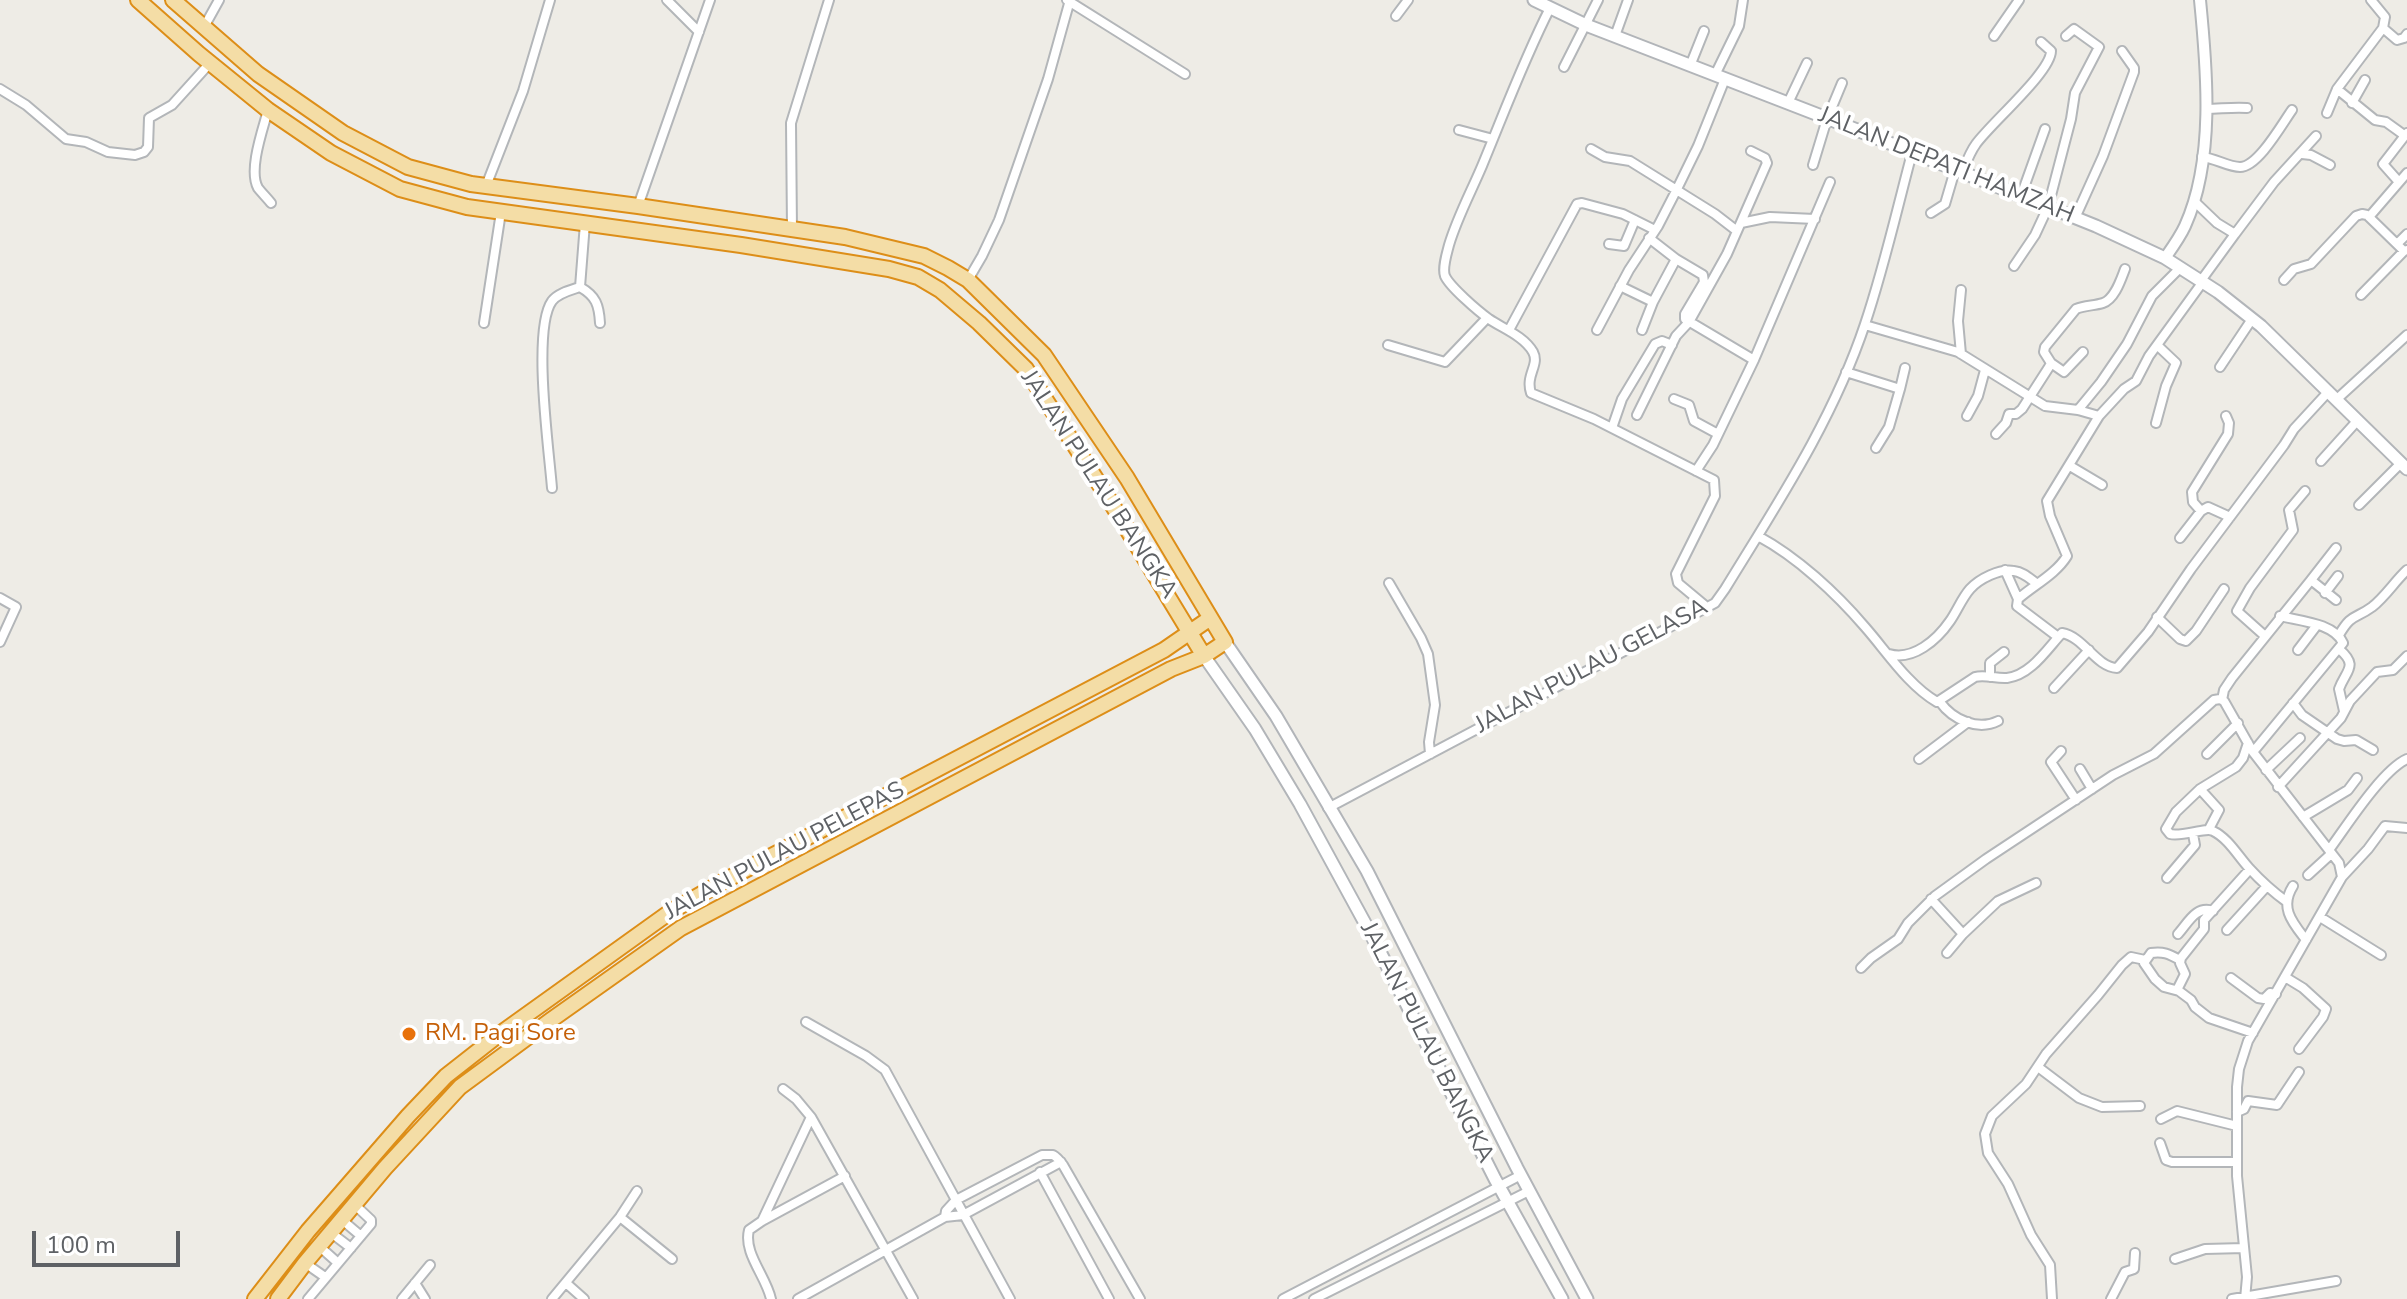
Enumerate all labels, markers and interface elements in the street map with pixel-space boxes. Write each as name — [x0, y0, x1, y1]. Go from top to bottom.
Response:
street label: JALAN DEPATI HAMZAH — [1814, 102, 2078, 230]
street label: JALAN PULAU BANGKA — [1013, 366, 1183, 604]
street label: JALAN PULAU GELASA — [1471, 593, 1713, 741]
street label: JALAN PULAU PELEPAS — [660, 777, 910, 927]
street label: JALAN PULAU BANGKA — [1353, 918, 1499, 1168]
place label: RM. Pagi Sore — [425, 1020, 576, 1048]
marker: RM. Pagi Sore — [400, 1025, 418, 1043]
scale bar — [36, 1215, 184, 1265]
text: 100 m — [46, 1229, 116, 1261]

